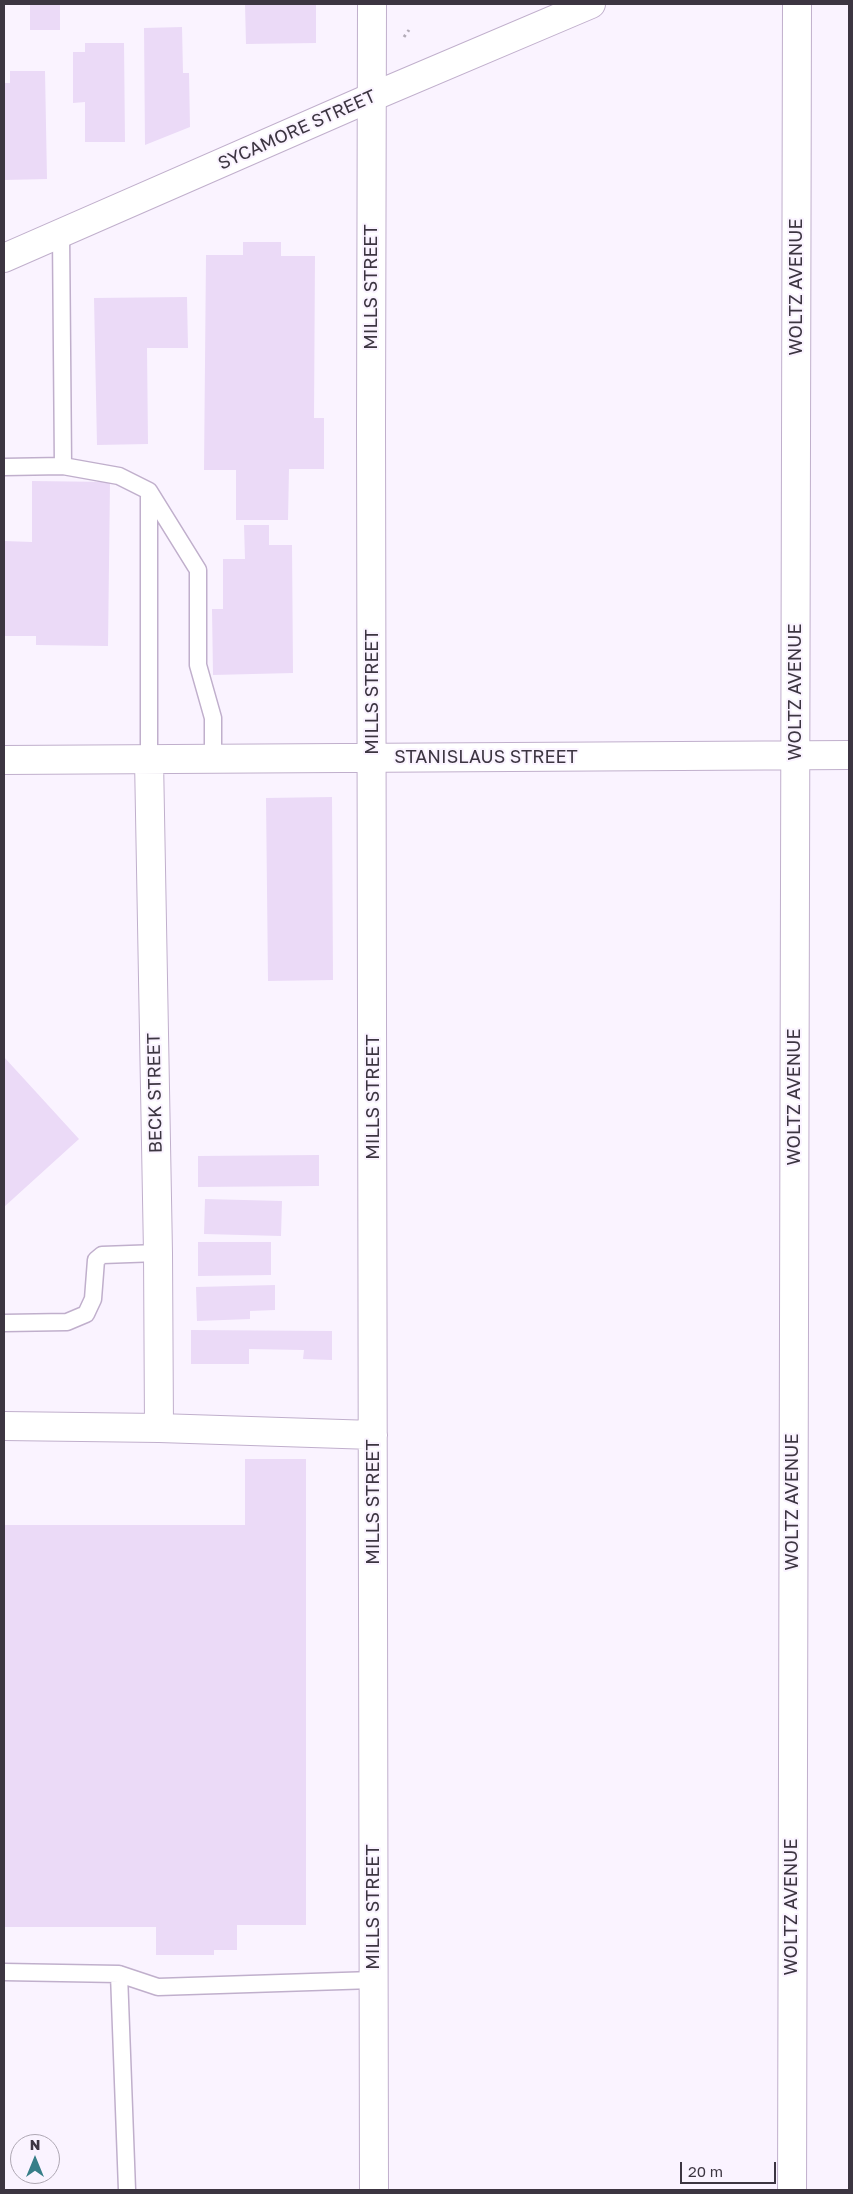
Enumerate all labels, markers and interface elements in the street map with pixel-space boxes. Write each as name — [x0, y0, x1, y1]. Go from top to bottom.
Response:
street label: SYCAMORE STREET — [215, 85, 379, 175]
street label: WOLTZ AVENUE — [785, 219, 807, 355]
street label: MILLS STREET — [360, 224, 382, 350]
street label: WOLTZ AVENUE — [784, 624, 806, 760]
street label: MILLS STREET — [361, 629, 383, 755]
street label: STANISLAUS STREET — [394, 746, 578, 768]
street label: WOLTZ AVENUE — [783, 1029, 805, 1165]
street label: BECK STREET — [143, 1033, 167, 1153]
street label: MILLS STREET — [362, 1034, 384, 1160]
street label: WOLTZ AVENUE — [781, 1434, 803, 1570]
street label: MILLS STREET — [362, 1439, 384, 1565]
street label: WOLTZ AVENUE — [780, 1839, 802, 1975]
street label: MILLS STREET — [362, 1844, 384, 1970]
north arrow — [10, 2134, 60, 2184]
text: N — [30, 2136, 40, 2153]
scale bar — [683, 2152, 779, 2184]
text: 20 m — [688, 2162, 723, 2180]

